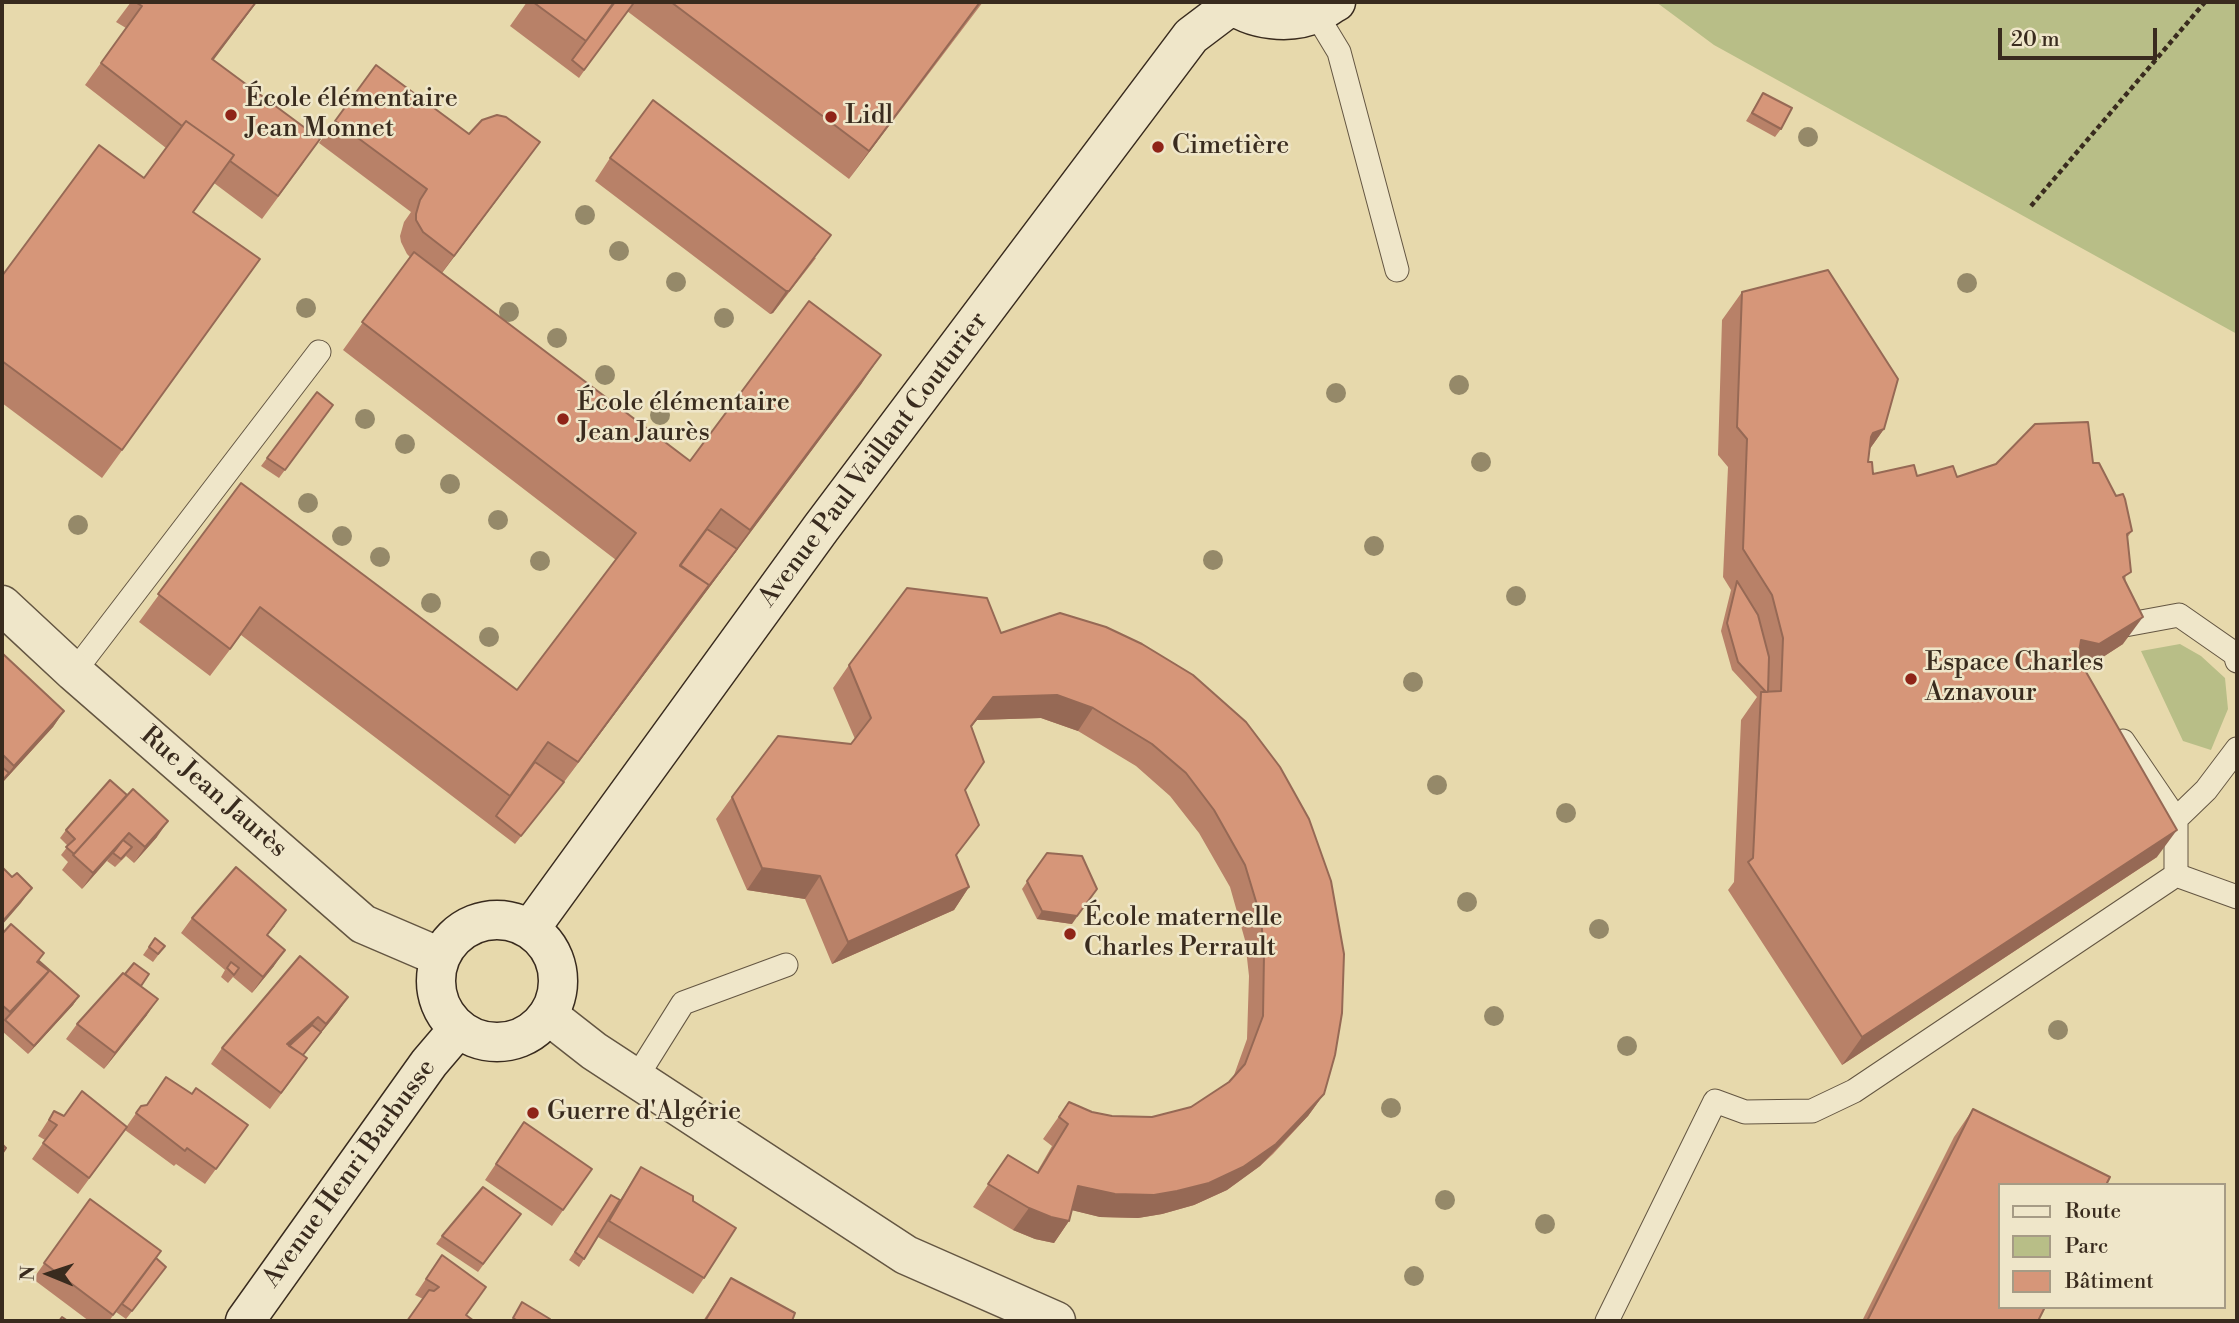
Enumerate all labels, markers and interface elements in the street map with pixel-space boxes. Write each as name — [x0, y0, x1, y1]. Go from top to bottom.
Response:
scale bar — [2001, 14, 2160, 58]
text: 20 m — [2011, 27, 2060, 53]
place label: École élémentaire Jean Monnet — [245, 84, 458, 146]
place label: Lidl — [845, 101, 893, 133]
marker: École élémentaire Jean Monnet — [223, 107, 239, 123]
marker: Lidl — [823, 109, 839, 125]
place label: Cimetière — [1172, 131, 1289, 163]
marker: Cimetière — [1150, 139, 1166, 155]
street label: Avenue Paul Vaillant Couturier — [753, 306, 995, 614]
place label: École élémentaire Jean Jaurès — [577, 388, 790, 450]
marker: École élémentaire Jean Jaurès — [555, 411, 571, 427]
place label: Espace Charles Aznavour — [1925, 648, 2104, 710]
marker: Espace Charles Aznavour — [1903, 671, 1919, 687]
street label: Rue Jean Jaurès — [133, 721, 293, 865]
place label: École maternelle Charles Perrault — [1084, 903, 1283, 964]
marker: École maternelle Charles Perrault — [1062, 926, 1078, 942]
street label: Avenue Henri Barbusse — [257, 1054, 443, 1294]
place label: Guerre d'Algérie — [547, 1097, 741, 1129]
marker: Guerre d'Algérie — [525, 1105, 541, 1121]
legend — [1997, 1183, 2225, 1309]
text: Route — [2065, 1199, 2121, 1225]
text: Parc — [2065, 1234, 2108, 1260]
north arrow — [14, 1239, 84, 1309]
text: N — [16, 1265, 40, 1281]
text: Bâtiment — [2065, 1269, 2154, 1295]

